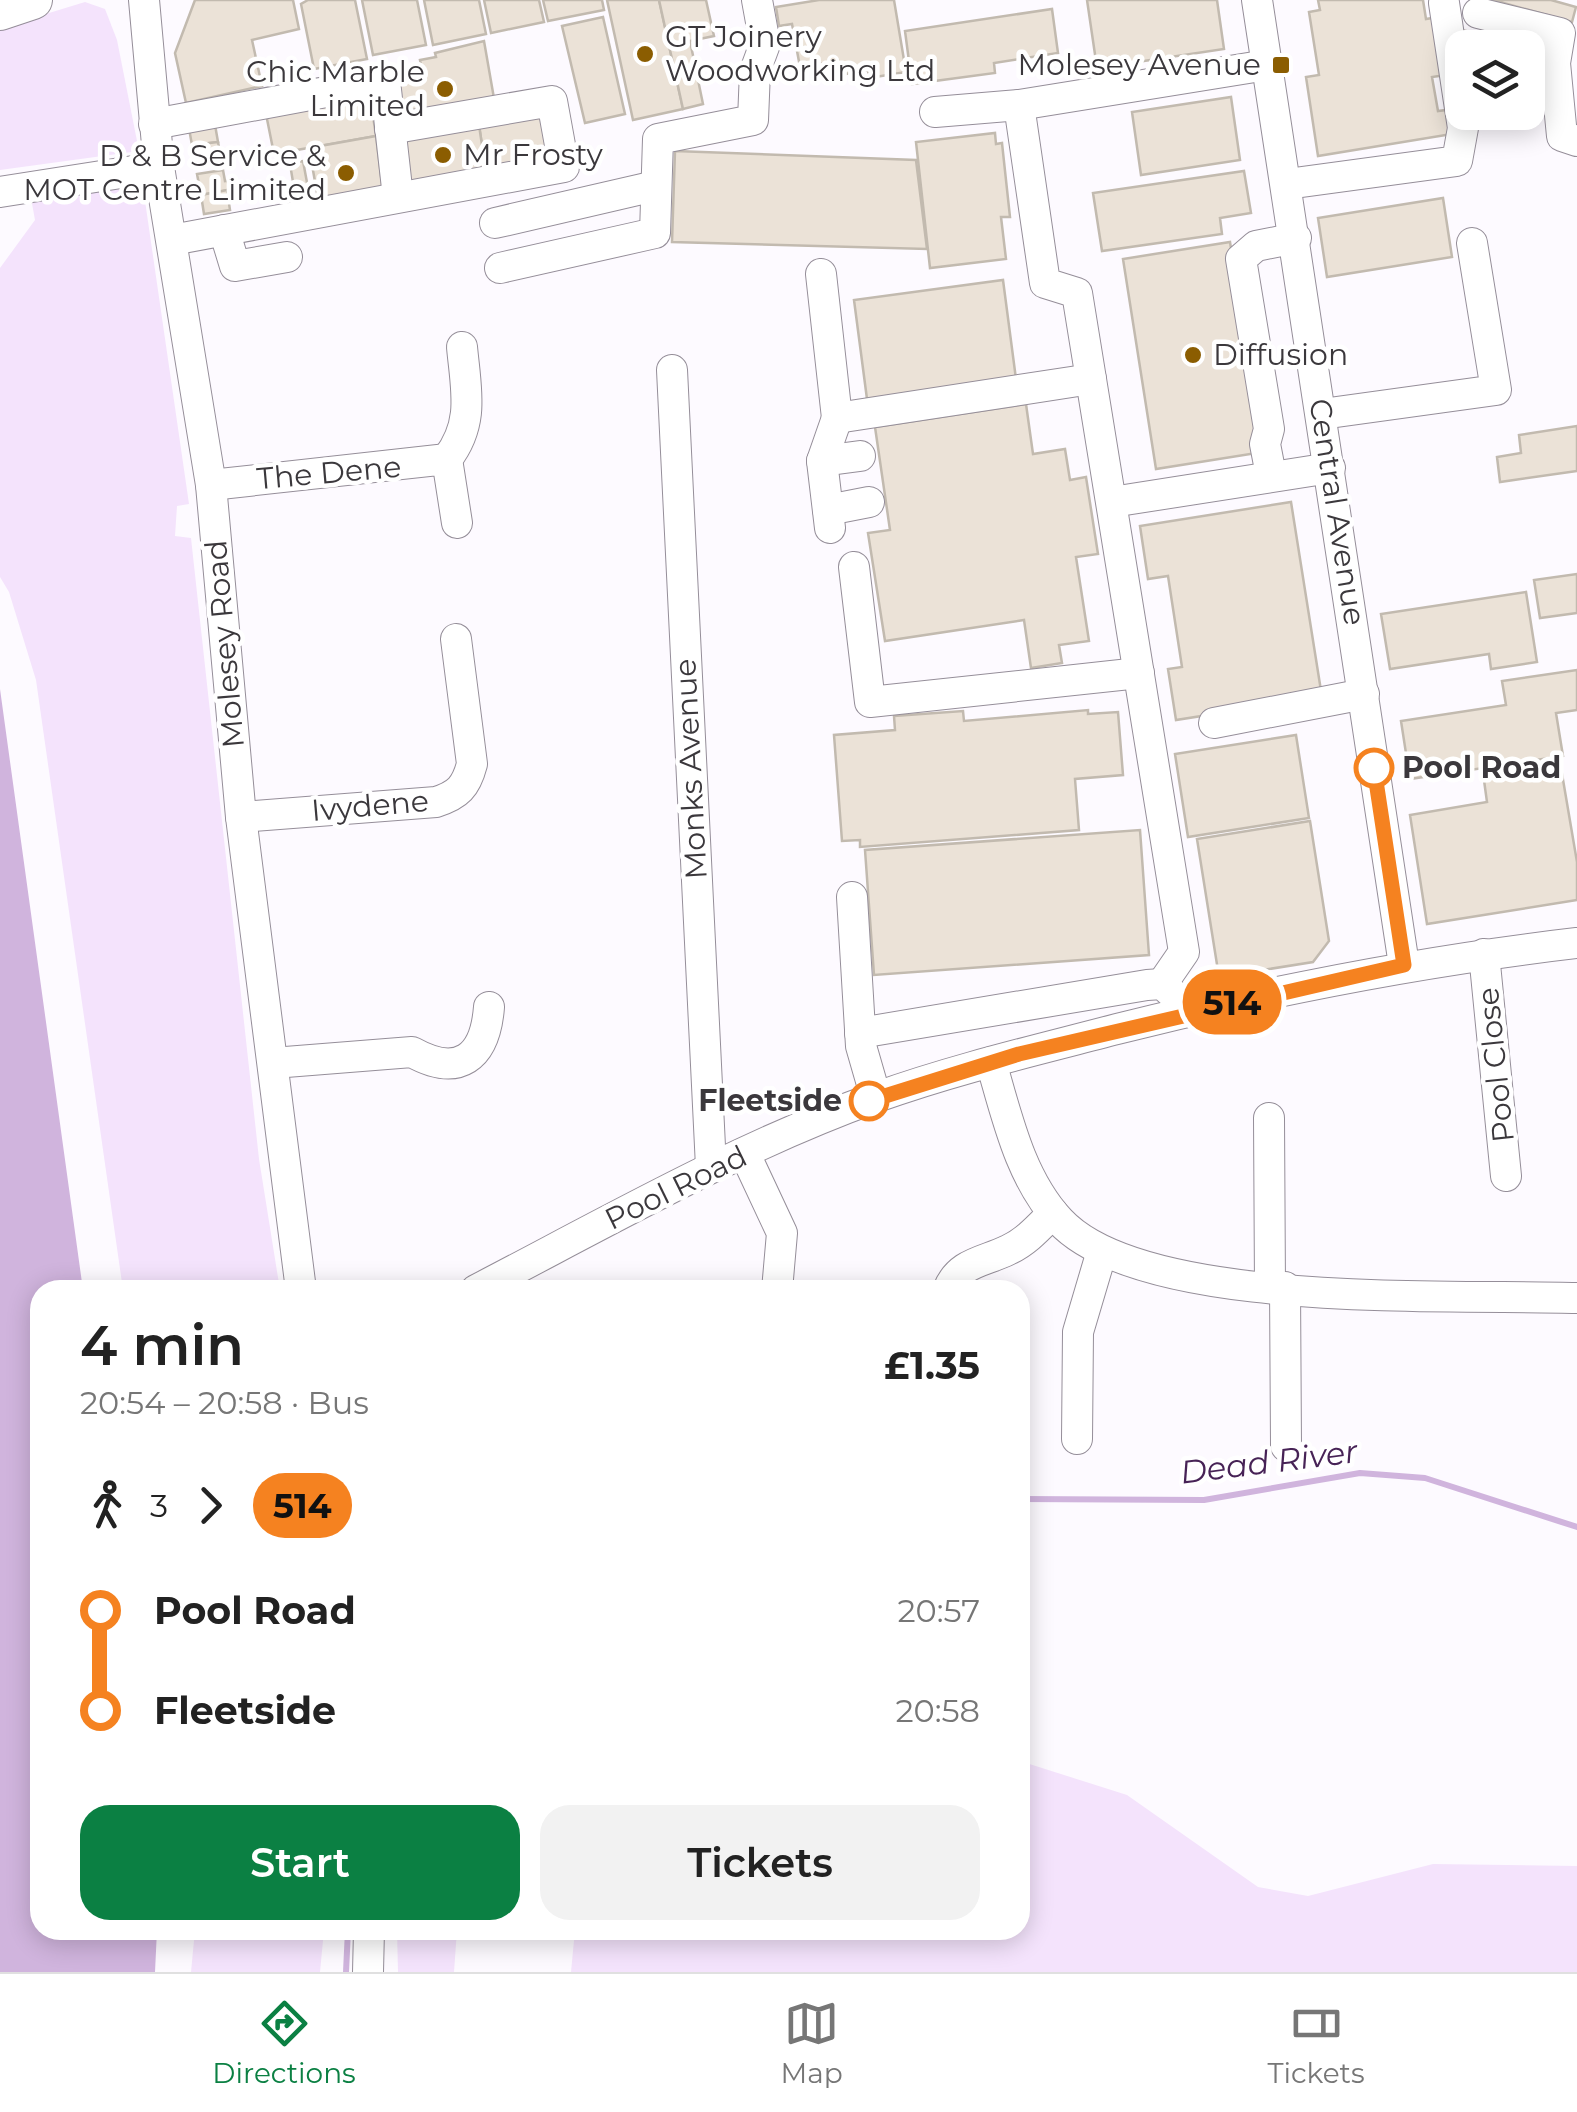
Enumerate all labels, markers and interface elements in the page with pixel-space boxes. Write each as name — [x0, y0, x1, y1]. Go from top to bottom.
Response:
place label: GT Joinery Woodworking Ltd — [665, 18, 935, 89]
map controls — [1445, 30, 1545, 130]
button: layers — [1445, 30, 1545, 130]
marker: GT Joinery Woodworking Ltd — [634, 43, 656, 65]
place label: Molesey Avenue — [1017, 46, 1261, 83]
place label: Chic Marble Limited — [246, 53, 425, 124]
marker: Molesey Avenue — [1270, 54, 1292, 76]
marker: Chic Marble Limited — [434, 78, 456, 100]
place label: Mr Frosty — [463, 136, 603, 173]
place label: D & B Service & MOT Centre Limited — [23, 137, 326, 208]
marker: Mr Frosty — [432, 144, 454, 166]
marker: D & B Service & MOT Centre Limited — [335, 162, 357, 184]
place label: Diffusion — [1213, 336, 1348, 373]
marker: Diffusion — [1182, 344, 1204, 366]
street label: Central Avenue — [1301, 396, 1374, 628]
street label: The Dene — [255, 448, 403, 497]
street label: Molesey Road — [197, 538, 252, 750]
street label: Monks Avenue — [666, 658, 715, 880]
marker: Pool Road — [1355, 749, 1393, 787]
place label: Pool Road — [1402, 749, 1561, 786]
street label: Ivydene — [310, 782, 430, 829]
line badge: 514 — [1174, 970, 1290, 1034]
text: 514 — [1203, 981, 1261, 1024]
street label: Pool Close — [1469, 986, 1522, 1144]
place label: Fleetside — [698, 1082, 842, 1119]
marker: Fleetside — [850, 1082, 888, 1120]
street label: Pool Road — [599, 1137, 753, 1238]
text: 4 min — [80, 1312, 244, 1379]
text: £1.35 — [884, 1342, 980, 1389]
text: 20:54 – 20:58 · Bus — [80, 1383, 369, 1422]
water label: Dead River — [1178, 1431, 1361, 1492]
icon: walk — [80, 1478, 135, 1533]
icon: forward — [183, 1478, 238, 1533]
text: 514 — [273, 1484, 332, 1527]
text: 3 — [150, 1486, 168, 1525]
text: Pool Road — [154, 1587, 356, 1634]
text: 20:57 — [897, 1591, 980, 1630]
text: Fleetside — [154, 1687, 336, 1734]
text: 20:58 — [895, 1691, 980, 1730]
button: Start — [80, 1805, 520, 1920]
button: Tickets — [540, 1805, 980, 1920]
tab: Directions — [212, 1996, 356, 2090]
tab: Map — [780, 1996, 843, 2090]
tab: Tickets — [1267, 1996, 1365, 2090]

